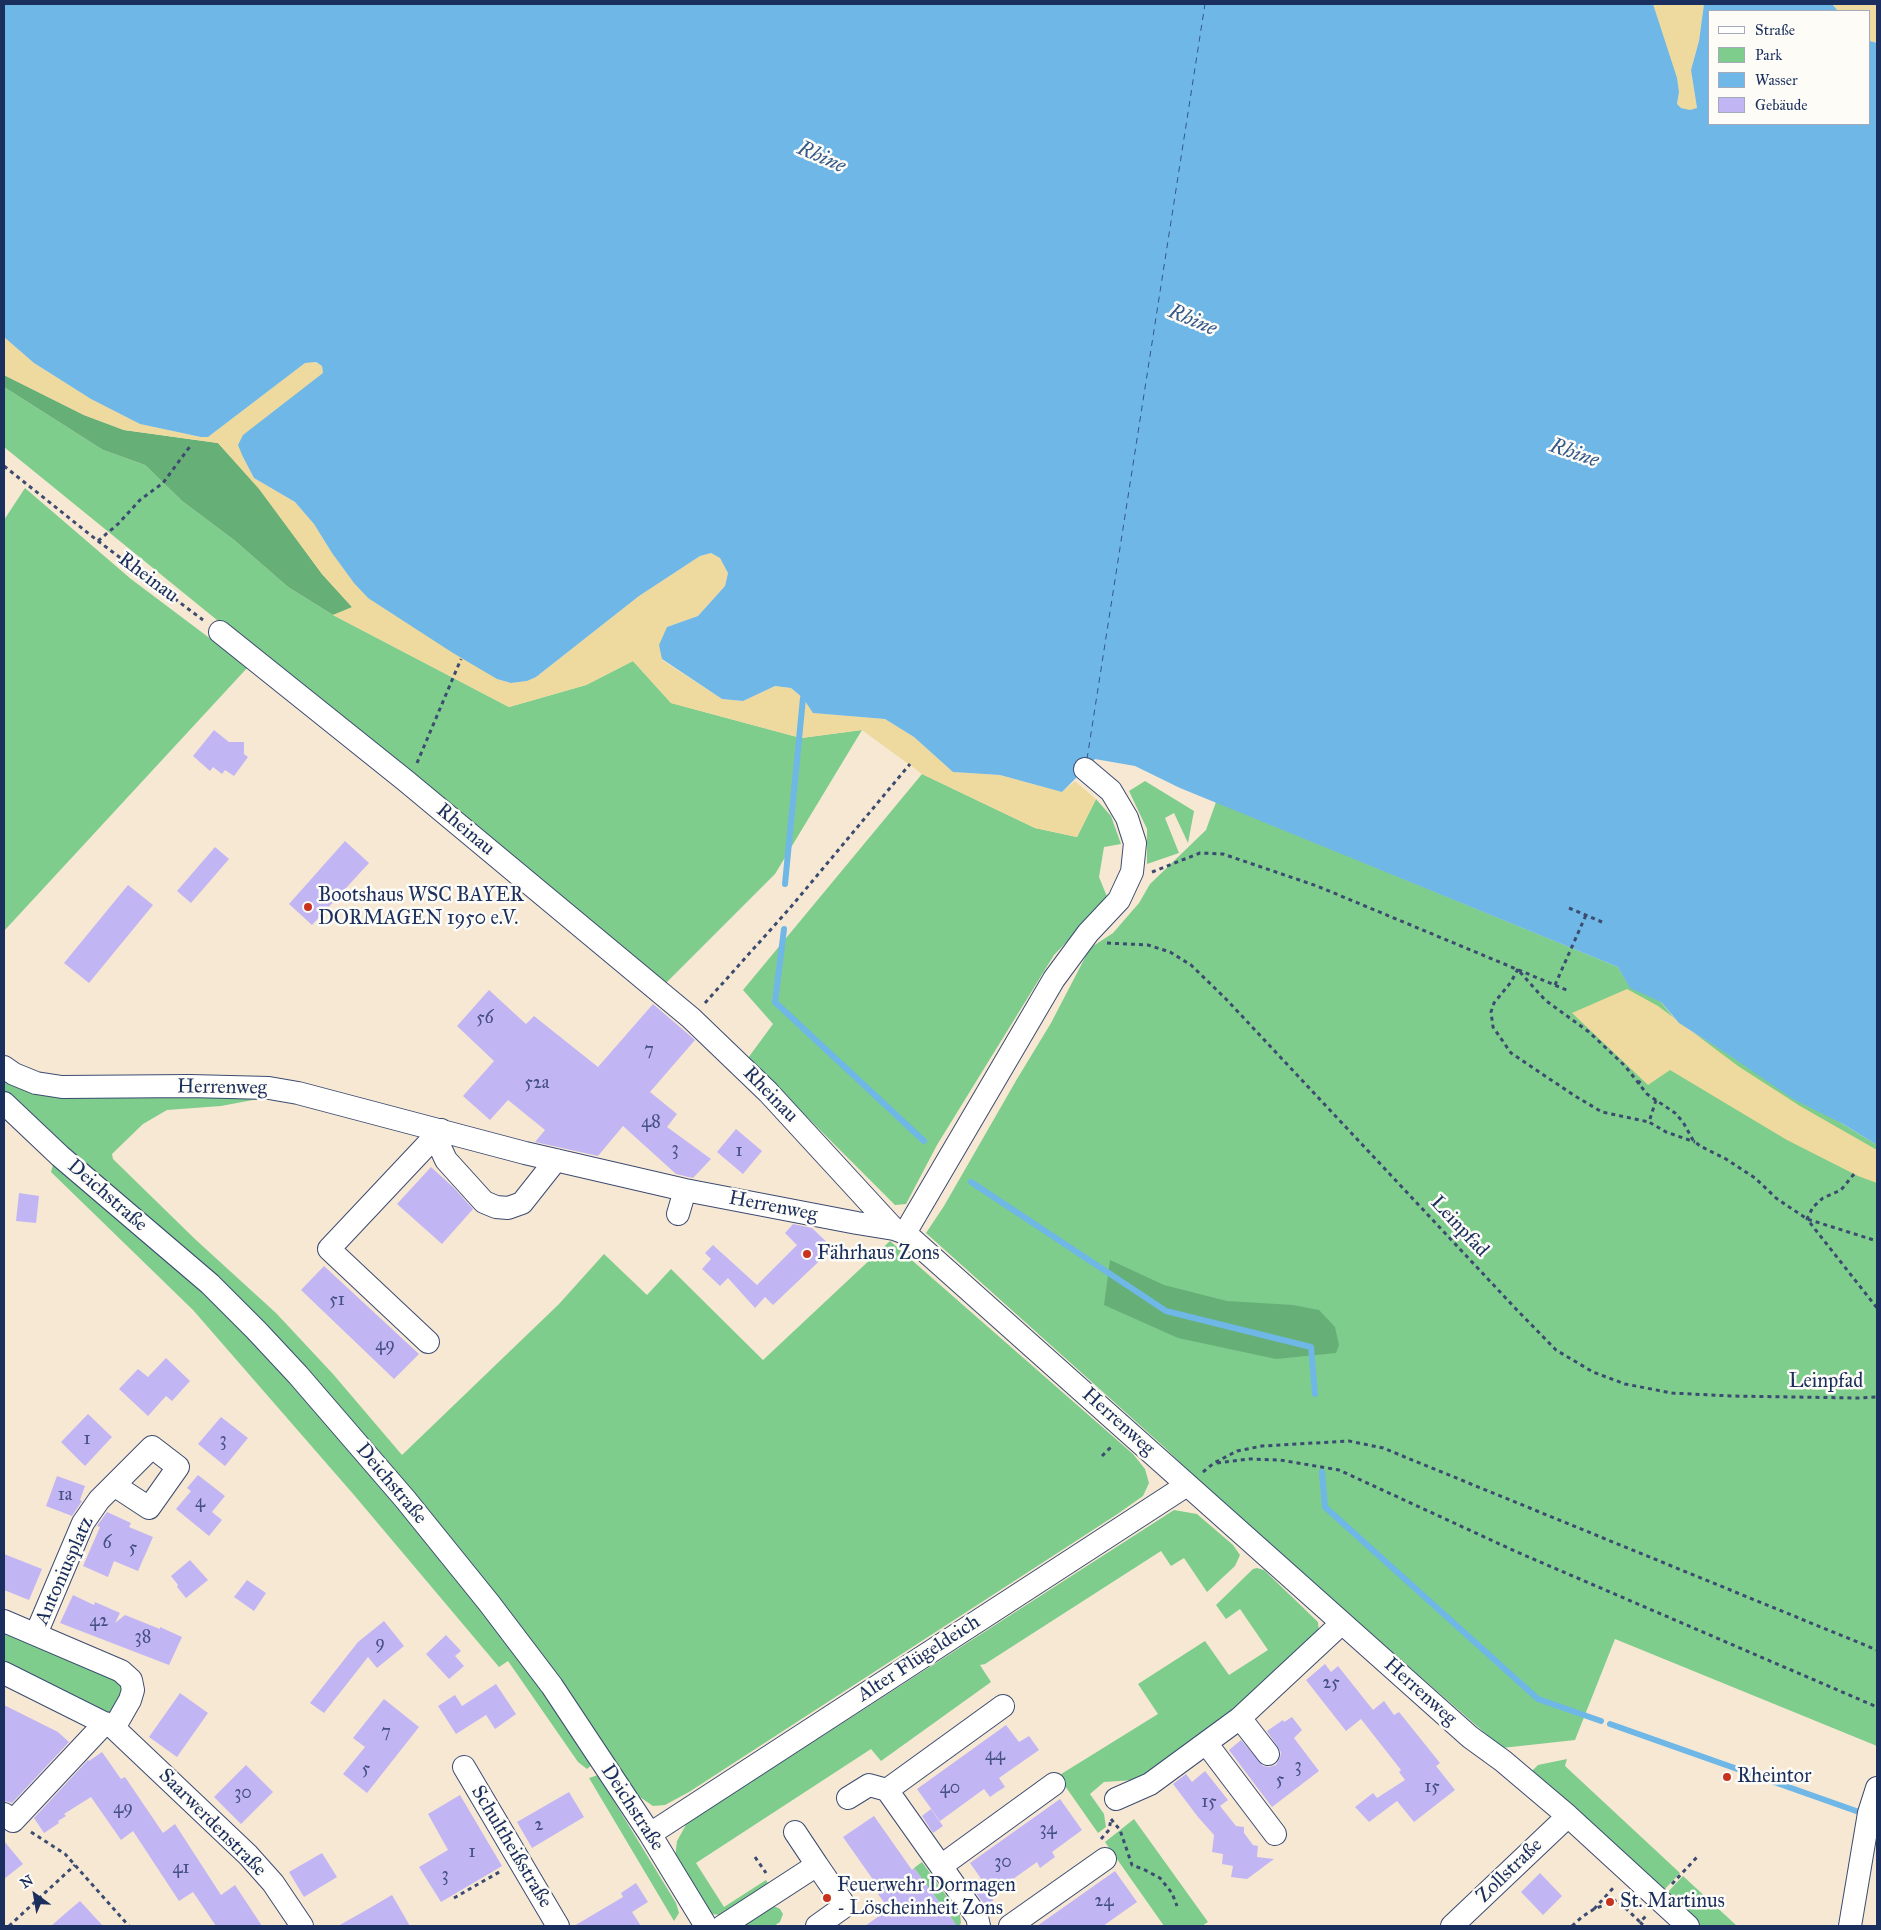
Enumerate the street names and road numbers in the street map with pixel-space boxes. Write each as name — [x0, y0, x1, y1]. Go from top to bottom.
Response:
street label: Rheinau — [113, 548, 183, 608]
street label: Rheinau — [431, 799, 499, 861]
street label: Rheinau — [737, 1062, 803, 1128]
street label: Herrenweg — [177, 1075, 267, 1101]
street label: Deichstraße — [62, 1155, 152, 1237]
street label: Herrenweg — [727, 1187, 819, 1227]
street label: Leinpfad — [1425, 1192, 1493, 1262]
street label: Leinpfad — [1789, 1370, 1863, 1394]
street label: Herrenweg — [1077, 1383, 1159, 1461]
street label: Deichstraße — [350, 1439, 432, 1529]
street label: Antoniusplatz — [31, 1513, 99, 1629]
street label: Alter Flügeldeich — [853, 1610, 985, 1708]
street label: Herrenweg — [1379, 1653, 1461, 1731]
street label: Deichstraße — [595, 1760, 669, 1856]
street label: Saarwerdenstraße — [153, 1764, 271, 1882]
street label: Schultheißstraße — [465, 1782, 557, 1912]
street label: Zollstraße — [1472, 1834, 1548, 1908]

